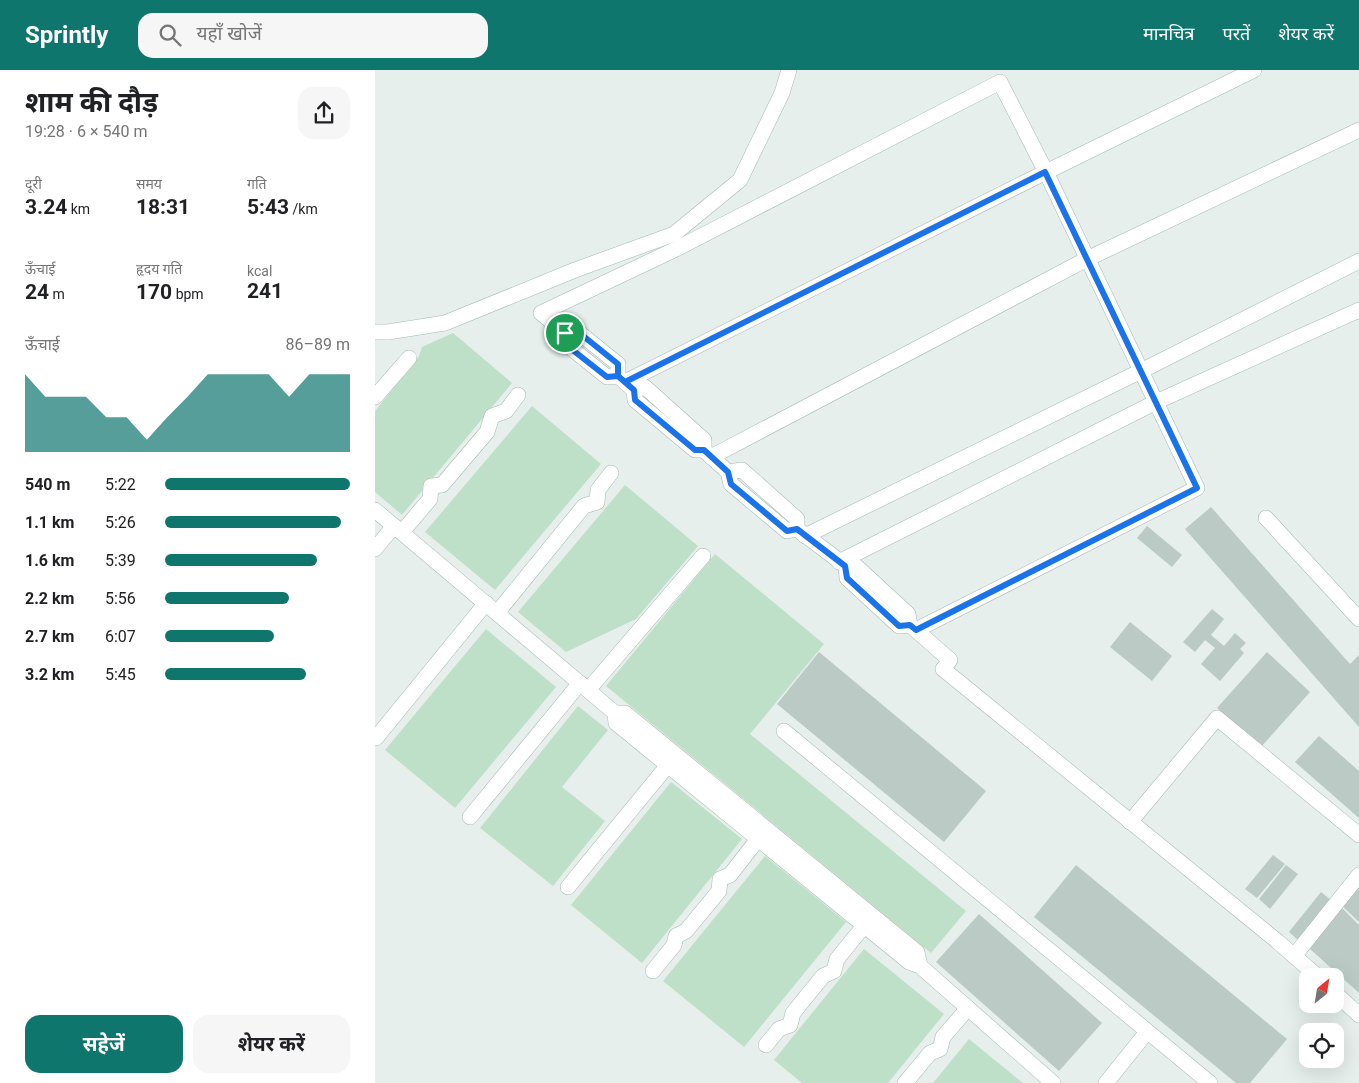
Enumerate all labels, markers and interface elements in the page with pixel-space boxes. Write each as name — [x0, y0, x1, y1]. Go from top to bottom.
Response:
search box — [138, 13, 488, 58]
text: Sprintly — [25, 21, 108, 49]
icon: search — [156, 21, 184, 49]
text: यहाँ खोजें — [196, 22, 262, 45]
text: मानचित्र — [1143, 23, 1194, 44]
text: परतें — [1222, 23, 1250, 44]
text: शेयर करें — [1278, 23, 1334, 44]
text: शाम की दौड़ — [25, 86, 158, 119]
button: share — [298, 87, 350, 139]
text: 19:28 · 6 × 540 m — [25, 122, 147, 141]
text: दूरी — [25, 176, 42, 192]
text: समय — [136, 176, 162, 192]
text: गति — [247, 176, 267, 192]
text: 3.24 — [25, 195, 67, 219]
text: 18:31 — [136, 195, 190, 219]
text: 5:43 — [247, 195, 289, 219]
text: km — [67, 201, 90, 217]
text: /km — [289, 201, 318, 217]
text: ऊँचाई — [25, 261, 55, 277]
text: हृदय गति — [136, 261, 182, 277]
text: kcal — [247, 263, 272, 279]
text: 241 — [247, 279, 283, 303]
text: 24 — [25, 280, 49, 304]
text: 170 — [136, 280, 172, 304]
text: m — [49, 286, 65, 302]
text: bpm — [172, 286, 204, 302]
pin — [544, 312, 586, 354]
icon: arrive — [551, 319, 579, 347]
text: ऊँचाई — [25, 335, 60, 354]
text: 86–89 m — [286, 335, 350, 354]
text: 540 m — [25, 475, 70, 494]
text: 5:22 — [105, 475, 136, 494]
text: 1.1 km — [25, 513, 74, 532]
text: 5:26 — [105, 513, 136, 532]
text: 1.6 km — [25, 551, 74, 570]
text: 5:39 — [105, 551, 136, 570]
text: 2.2 km — [25, 589, 74, 608]
text: 5:56 — [105, 589, 136, 608]
text: 2.7 km — [25, 627, 74, 646]
text: 6:07 — [105, 627, 136, 646]
text: 3.2 km — [25, 665, 74, 684]
text: 5:45 — [105, 665, 136, 684]
north arrow — [1299, 968, 1344, 1012]
map controls — [1299, 968, 1344, 1068]
button: सहेजें — [25, 1015, 183, 1073]
button: शेयर करें — [193, 1015, 350, 1073]
button: locate — [1299, 1023, 1344, 1068]

